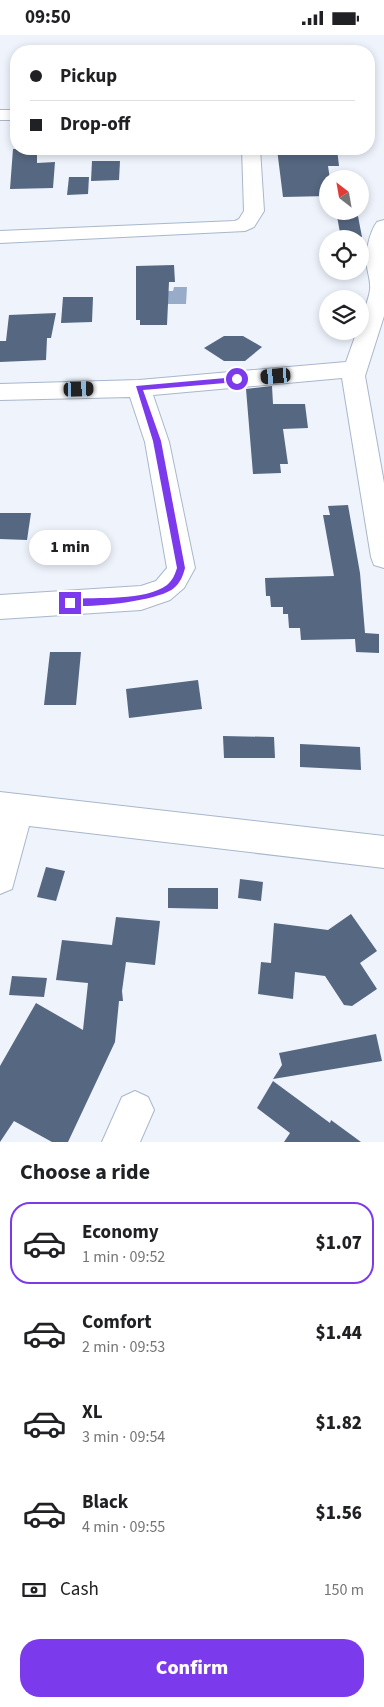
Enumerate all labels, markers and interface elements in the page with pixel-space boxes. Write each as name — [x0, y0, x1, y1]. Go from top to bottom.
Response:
text: 09:50 — [25, 4, 71, 31]
text: Pickup — [60, 63, 117, 90]
text: Drop-off — [60, 111, 130, 138]
north arrow — [319, 170, 369, 220]
map controls — [319, 170, 369, 340]
button: locate — [319, 230, 369, 280]
button: layers — [319, 290, 369, 340]
car — [260, 367, 291, 385]
route start — [226, 368, 248, 390]
car — [63, 381, 94, 397]
callout: 1 min — [29, 531, 111, 565]
text: 1 min — [50, 536, 90, 558]
route end — [59, 592, 81, 614]
text: Choose a ride — [20, 1156, 150, 1188]
text: Economy — [82, 1219, 159, 1246]
icon: car — [22, 1221, 67, 1266]
text: $1.07 — [316, 1230, 362, 1257]
text: 1 min · 09:52 — [82, 1246, 165, 1268]
text: Comfort — [82, 1309, 152, 1336]
icon: car — [22, 1311, 67, 1356]
text: $1.44 — [316, 1320, 362, 1347]
text: 2 min · 09:53 — [82, 1336, 165, 1358]
text: XL — [82, 1399, 103, 1426]
icon: car — [22, 1401, 67, 1446]
text: $1.82 — [316, 1410, 362, 1437]
text: 3 min · 09:54 — [82, 1426, 165, 1448]
text: Black — [82, 1489, 128, 1516]
icon: car — [22, 1491, 67, 1536]
text: $1.56 — [316, 1500, 362, 1527]
text: 4 min · 09:55 — [82, 1516, 165, 1538]
icon: cash — [20, 1576, 48, 1604]
text: Cash — [60, 1576, 99, 1603]
text: 150 m — [324, 1579, 364, 1601]
button: Confirm — [20, 1639, 364, 1697]

